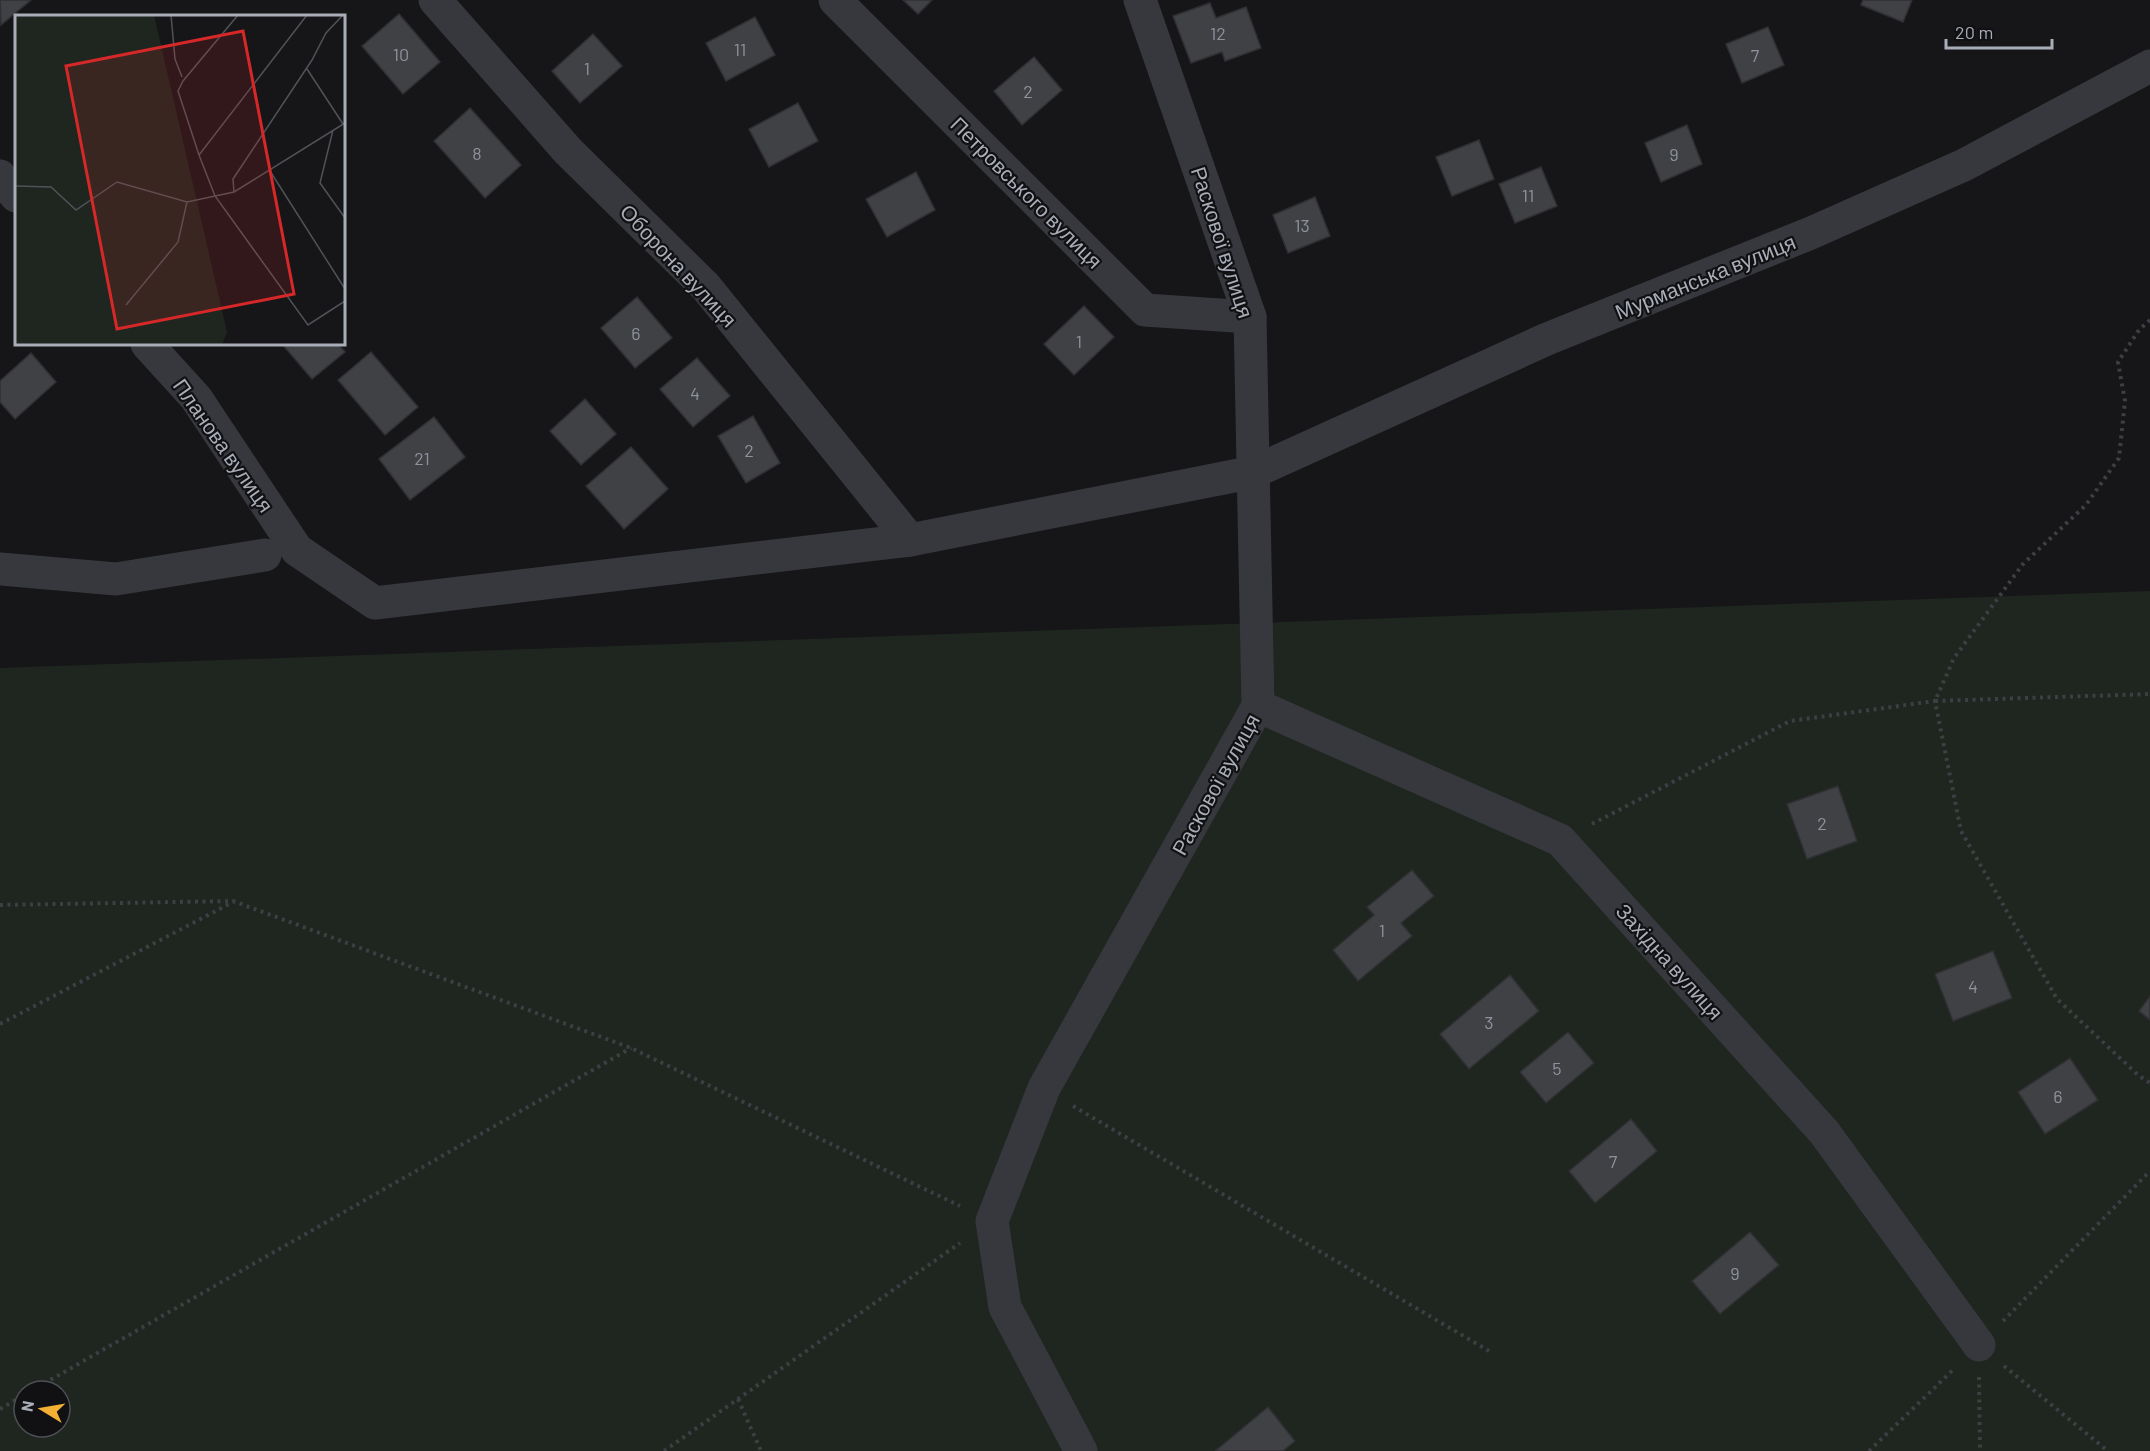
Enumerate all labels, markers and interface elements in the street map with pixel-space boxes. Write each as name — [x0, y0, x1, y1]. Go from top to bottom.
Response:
scale bar — [1946, 12, 2052, 50]
inset map — [15, 15, 345, 345]
text: 20 m — [1955, 21, 1993, 43]
house number: 12 — [1210, 22, 1226, 44]
house number: 11 — [734, 38, 746, 60]
house number: 10 — [393, 43, 409, 65]
house number: 7 — [1751, 44, 1760, 66]
house number: 1 — [584, 57, 590, 79]
house number: 2 — [1023, 80, 1033, 102]
street label: Петровського вулиця — [946, 111, 1108, 273]
house number: 8 — [472, 142, 482, 164]
house number: 9 — [1669, 143, 1679, 165]
street label: Раскової вулиця — [1187, 163, 1259, 321]
house number: 11 — [1522, 184, 1534, 206]
street label: Оборона вулиця — [616, 198, 742, 332]
house number: 13 — [1294, 214, 1310, 236]
street label: Мурманська вулиця — [1611, 228, 1799, 324]
house number: 6 — [631, 322, 641, 344]
house number: 1 — [1076, 330, 1082, 352]
street label: Планова вулиця — [169, 373, 279, 517]
house number: 4 — [690, 382, 700, 404]
house number: 2 — [744, 439, 754, 461]
house number: 21 — [414, 447, 430, 469]
street label: Раскової вулиця — [1166, 709, 1264, 859]
house number: 2 — [1817, 812, 1827, 834]
street label: Західна вулиця — [1611, 898, 1729, 1024]
house number: 1 — [1379, 919, 1385, 941]
house number: 4 — [1968, 975, 1978, 997]
house number: 3 — [1484, 1011, 1494, 1033]
house number: 5 — [1552, 1057, 1562, 1079]
house number: 6 — [2053, 1085, 2063, 1107]
house number: 7 — [1609, 1150, 1618, 1172]
house number: 9 — [1730, 1262, 1740, 1284]
north arrow — [12, 1379, 72, 1439]
text: N — [16, 1399, 37, 1413]

